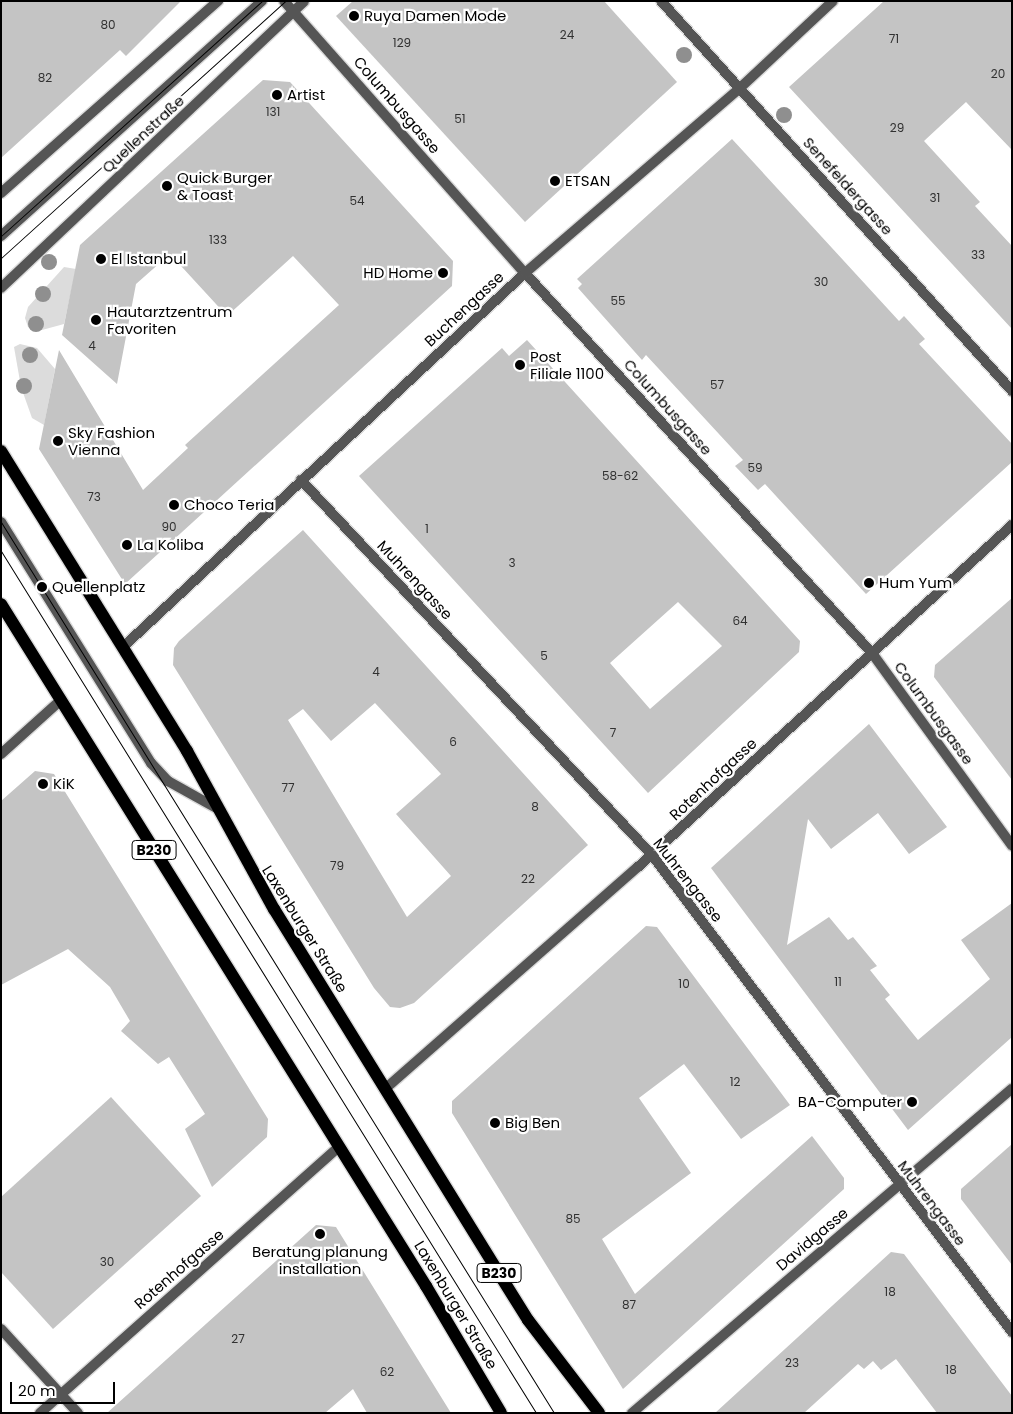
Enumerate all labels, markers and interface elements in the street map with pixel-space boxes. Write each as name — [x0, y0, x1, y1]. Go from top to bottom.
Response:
place label: Ruya Damen Mode — [364, 7, 506, 25]
marker: Ruya Damen Mode — [348, 10, 360, 22]
house number: 80 — [100, 18, 116, 32]
house number: 24 — [560, 28, 574, 42]
house number: 71 — [889, 32, 899, 46]
house number: 129 — [393, 36, 411, 50]
street label: Columbusgasse — [350, 53, 444, 157]
house number: 20 — [991, 67, 1005, 81]
house number: 82 — [38, 71, 52, 85]
place label: Artist — [287, 86, 325, 104]
marker: Artist — [271, 89, 283, 101]
street label: Quellenstraße — [98, 91, 188, 177]
house number: 131 — [266, 105, 280, 119]
house number: 51 — [454, 112, 466, 126]
house number: 29 — [890, 121, 904, 135]
street label: Senefeldergasse — [799, 133, 897, 239]
place label: Quick Burger & Toast — [177, 168, 272, 203]
place label: ETSAN — [565, 172, 610, 190]
marker: ETSAN — [549, 175, 561, 187]
marker: Quick Burger & Toast — [161, 180, 173, 192]
house number: 31 — [930, 191, 940, 205]
house number: 54 — [349, 194, 365, 208]
house number: 133 — [209, 233, 227, 247]
house number: 33 — [971, 248, 985, 262]
place label: El Istanbul — [111, 250, 187, 268]
marker: El Istanbul — [95, 253, 107, 265]
place label: HD Home — [363, 264, 433, 282]
marker: HD Home — [437, 267, 449, 279]
street label: Buchengasse — [421, 268, 507, 350]
house number: 30 — [814, 275, 828, 289]
house number: 55 — [610, 294, 626, 308]
place label: Hautarztzentrum Favoriten — [107, 302, 232, 337]
marker: Hautarztzentrum Favoriten — [89, 313, 103, 327]
house number: 4 — [88, 339, 96, 353]
place label: Post Filiale 1100 — [530, 347, 604, 382]
street label: Columbusgasse — [620, 355, 716, 459]
marker: Post Filiale 1100 — [514, 359, 526, 371]
house number: 57 — [710, 378, 724, 392]
place label: Sky Fashion Vienna — [68, 423, 155, 458]
marker: Sky Fashion Vienna — [52, 435, 64, 447]
house number: 59 — [747, 461, 763, 475]
house number: 58-62 — [602, 469, 638, 483]
house number: 73 — [87, 490, 101, 504]
place label: Choco Teria — [184, 496, 274, 514]
marker: Choco Teria — [168, 499, 180, 511]
house number: 90 — [161, 520, 177, 534]
house number: 1 — [425, 522, 429, 536]
place label: La Koliba — [137, 536, 204, 554]
street label: Muhrengasse — [374, 537, 456, 623]
marker: La Koliba — [121, 539, 133, 551]
house number: 3 — [508, 556, 516, 570]
place label: Hum Yum — [879, 574, 952, 592]
marker: Hum Yum — [863, 577, 875, 589]
place label: Quellenplatz — [52, 578, 145, 596]
marker: Quellenplatz — [36, 581, 48, 593]
house number: 64 — [732, 614, 748, 628]
house number: 5 — [540, 649, 548, 663]
street label: Columbusgasse — [891, 658, 977, 768]
house number: 4 — [372, 665, 380, 679]
house number: 7 — [610, 726, 616, 740]
street label: Rotenhofgasse — [666, 734, 760, 824]
house number: 6 — [449, 735, 457, 749]
place label: KiK — [53, 775, 75, 793]
marker: KiK — [37, 778, 49, 790]
house number: 77 — [281, 781, 295, 795]
house number: 8 — [531, 800, 539, 814]
street label: Muhrengasse — [650, 834, 726, 926]
road number: B230 — [132, 838, 176, 862]
house number: 79 — [330, 859, 344, 873]
street label: Laxenburger Straße — [259, 862, 351, 996]
house number: 22 — [521, 872, 535, 886]
house number: 11 — [834, 975, 842, 989]
house number: 10 — [678, 977, 690, 991]
house number: 12 — [730, 1075, 740, 1089]
place label: BA-Computer — [798, 1093, 902, 1111]
marker: BA-Computer — [906, 1096, 918, 1108]
place label: Big Ben — [505, 1114, 560, 1132]
marker: Big Ben — [489, 1117, 501, 1129]
street label: Muhrengasse — [894, 1157, 970, 1249]
street label: Davidgasse — [772, 1204, 852, 1274]
house number: 85 — [565, 1212, 581, 1226]
street label: Rotenhofgasse — [131, 1225, 227, 1313]
marker: Beratung planung installation — [314, 1228, 326, 1240]
street label: Laxenburger Straße — [411, 1238, 501, 1372]
place label: Beratung planung installation — [252, 1242, 388, 1277]
house number: 30 — [100, 1255, 114, 1269]
road number: B230 — [476, 1262, 522, 1284]
house number: 18 — [884, 1285, 896, 1299]
house number: 87 — [622, 1298, 636, 1312]
house number: 27 — [231, 1332, 245, 1346]
house number: 23 — [785, 1356, 799, 1370]
house number: 18 — [945, 1363, 957, 1377]
house number: 62 — [380, 1365, 394, 1379]
scale bar — [12, 1372, 118, 1404]
text: 20 m — [18, 1380, 56, 1401]

